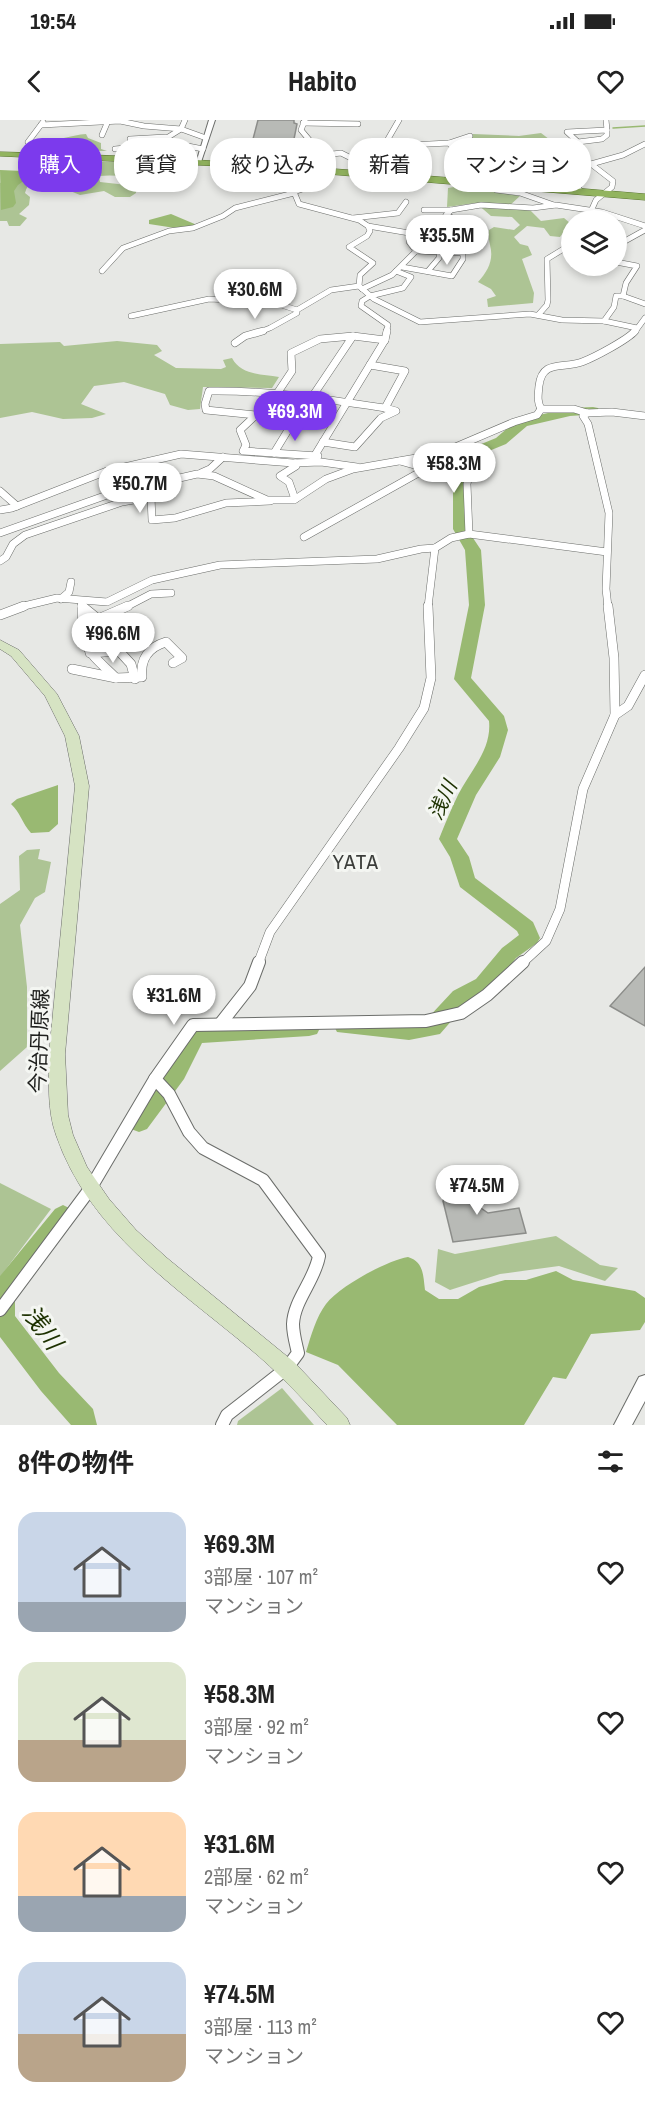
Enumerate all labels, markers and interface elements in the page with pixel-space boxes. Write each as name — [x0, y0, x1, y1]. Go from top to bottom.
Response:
text: 19:54 — [30, 6, 76, 36]
text: Habito — [288, 63, 357, 99]
icon: back — [18, 65, 51, 98]
icon: heart — [594, 65, 627, 98]
chip: 購入 — [18, 138, 102, 192]
chip: 賃貸 — [114, 138, 198, 192]
chip: 絞り込み — [210, 138, 336, 192]
chip: 新着 — [348, 138, 432, 192]
chip: マンション — [444, 138, 591, 192]
map controls — [561, 210, 627, 276]
button: layers — [561, 210, 627, 276]
pin: ¥35.5M — [398, 215, 496, 266]
text: ¥35.5M — [420, 221, 474, 248]
pin: ¥30.6M — [206, 269, 304, 320]
text: ¥30.6M — [228, 275, 282, 302]
pin: ¥69.3M — [246, 391, 344, 442]
text: ¥69.3M — [268, 397, 322, 424]
pin: ¥58.3M — [405, 443, 503, 494]
text: ¥58.3M — [427, 449, 481, 476]
pin: ¥50.7M — [91, 463, 189, 514]
text: ¥50.7M — [113, 469, 167, 496]
pin: ¥96.6M — [64, 613, 162, 664]
text: ¥96.6M — [86, 619, 140, 646]
water label: 浅川 — [421, 774, 464, 824]
district label: YATA — [332, 847, 380, 876]
pin: ¥31.6M — [125, 975, 223, 1026]
text: ¥31.6M — [147, 981, 201, 1008]
street label: 今治丹原線 — [23, 988, 55, 1094]
pin: ¥74.5M — [428, 1165, 526, 1216]
text: ¥74.5M — [450, 1171, 504, 1198]
water label: 浅川 — [16, 1298, 72, 1358]
text: 8件の物件 — [18, 1445, 134, 1480]
icon: filters — [594, 1445, 627, 1478]
text: ¥69.3M — [204, 1526, 275, 1561]
icon: home — [66, 1536, 138, 1608]
icon: heart — [594, 1556, 627, 1589]
text: 3部屋 · 107 m² — [204, 1563, 318, 1590]
text: マンション — [204, 1592, 304, 1619]
text: ¥58.3M — [204, 1676, 275, 1711]
icon: home — [66, 1686, 138, 1758]
icon: heart — [594, 1706, 627, 1739]
text: 3部屋 · 92 m² — [204, 1713, 309, 1740]
text: マンション — [204, 1742, 304, 1769]
text: ¥31.6M — [204, 1826, 275, 1861]
icon: home — [66, 1836, 138, 1908]
icon: heart — [594, 1856, 627, 1889]
text: 2部屋 · 62 m² — [204, 1863, 309, 1890]
text: マンション — [204, 1892, 304, 1919]
text: ¥74.5M — [204, 1976, 275, 2011]
icon: home — [66, 1986, 138, 2058]
icon: heart — [594, 2006, 627, 2039]
text: 3部屋 · 113 m² — [204, 2013, 317, 2040]
text: マンション — [204, 2042, 304, 2069]

